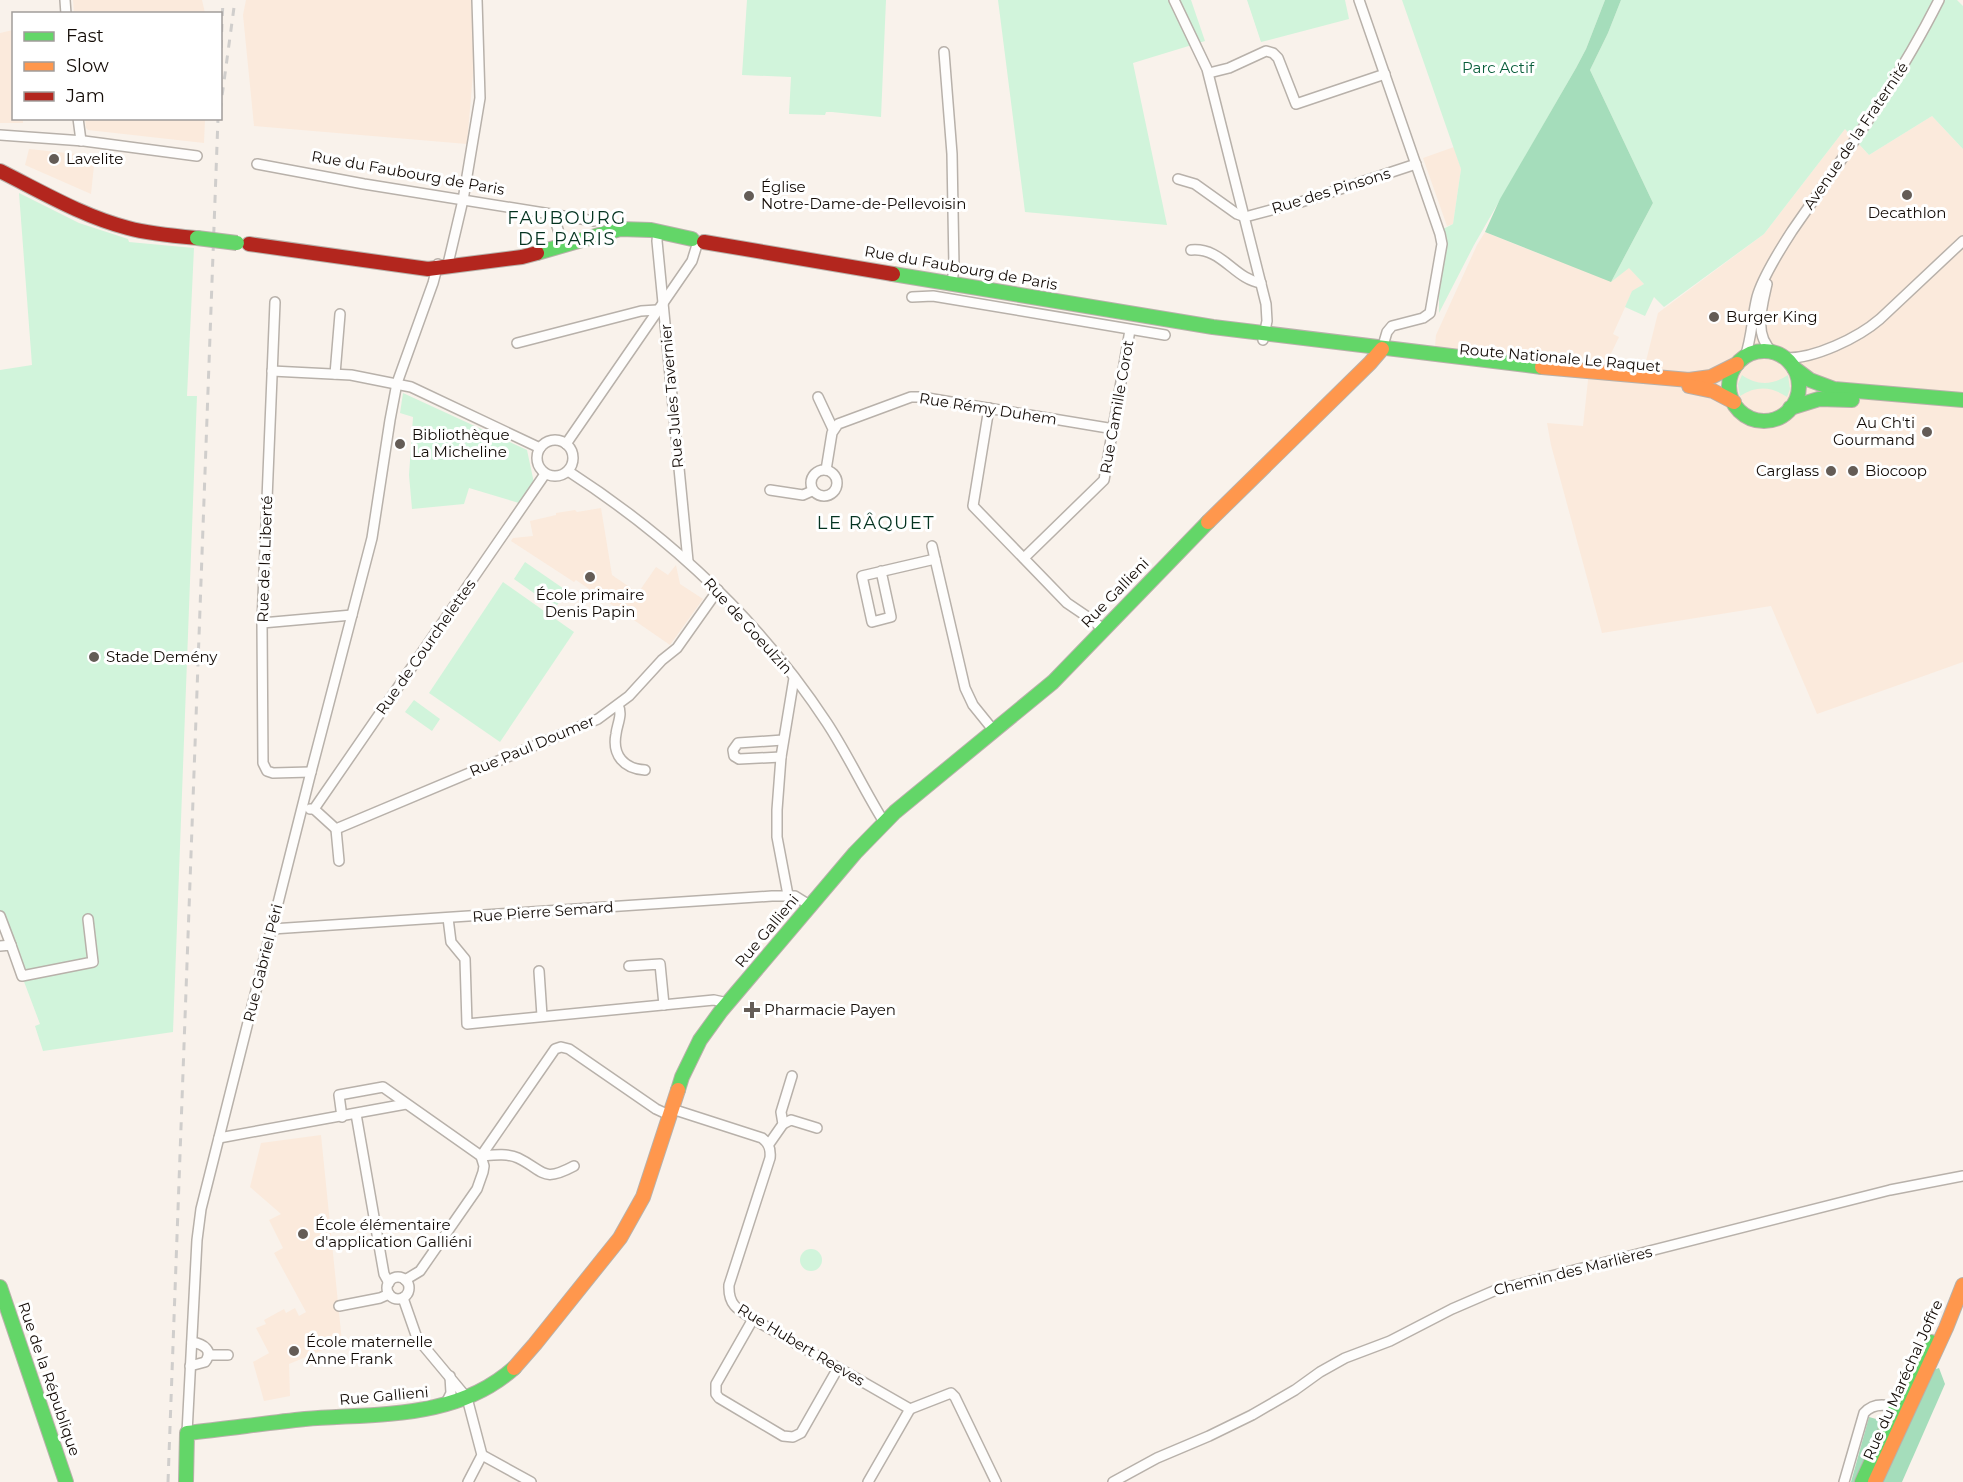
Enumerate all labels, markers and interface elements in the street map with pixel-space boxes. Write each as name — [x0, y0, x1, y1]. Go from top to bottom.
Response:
legend — [12, 12, 222, 120]
text: Fast — [66, 25, 104, 47]
text: Slow — [66, 55, 109, 77]
park label: Parc Actif — [1462, 58, 1535, 77]
street label: Avenue de la Fraternité — [1799, 58, 1912, 213]
text: Jam — [65, 85, 105, 107]
street label: Rue du Faubourg de Paris — [310, 146, 506, 199]
place label: Lavelite — [66, 149, 123, 168]
marker: Lavelite — [47, 152, 61, 166]
street label: Rue des Pinsons — [1269, 163, 1393, 218]
place label: Église Notre-Dame-de-Pellevoisin — [761, 177, 966, 213]
marker: Decathlon — [1900, 188, 1914, 202]
marker: Église Notre-Dame-de-Pellevoisin — [742, 189, 756, 203]
place label: Decathlon — [1868, 203, 1946, 222]
district label: FAUBOURG DE PARIS — [507, 207, 627, 250]
street label: Rue du Faubourg de Paris — [863, 241, 1059, 294]
place label: Burger King — [1726, 307, 1818, 326]
marker: Burger King — [1707, 310, 1721, 324]
street label: Rue Jules Tavernier — [656, 323, 687, 469]
street label: Rue Camille Corot — [1095, 339, 1138, 475]
street label: Route Nationale Le Raquet — [1458, 339, 1662, 376]
street label: Rue Rémy Duhem — [918, 388, 1058, 429]
place label: Au Ch'ti Gourmand — [1833, 413, 1915, 449]
place label: Bibliothèque La Micheline — [412, 425, 510, 461]
marker: Au Ch'ti Gourmand — [1920, 425, 1934, 439]
marker: Bibliothèque La Micheline — [393, 437, 407, 451]
place label: Carglass — [1756, 461, 1819, 480]
place label: Biocoop — [1865, 461, 1927, 480]
marker: Carglass — [1824, 464, 1838, 478]
marker: Biocoop — [1846, 464, 1860, 478]
street label: Rue de la Liberté — [253, 495, 276, 623]
district label: LE RÂQUET — [817, 512, 935, 534]
street label: Rue Gallieni — [1077, 554, 1153, 632]
marker: École primaire Denis Papin — [583, 570, 597, 584]
street label: Rue de Goeulzin — [700, 574, 797, 678]
street label: Rue de Courchelettes — [372, 575, 480, 718]
place label: École primaire Denis Papin — [536, 585, 644, 621]
place label: Stade Demény — [106, 647, 218, 666]
marker: Stade Demény — [87, 650, 101, 664]
street label: Rue Paul Doumer — [466, 711, 597, 781]
street label: Rue Gallieni — [731, 890, 803, 971]
street label: Rue Pierre Semard — [472, 897, 614, 926]
street label: Rue Gabriel Péri — [239, 902, 286, 1024]
place label: Pharmacie Payen — [764, 1000, 896, 1019]
marker: Pharmacie Payen — [745, 1003, 759, 1017]
place label: École élémentaire d'application Galliéni — [315, 1215, 472, 1251]
marker: École élémentaire d'application Galliéni — [296, 1227, 310, 1241]
street label: Chemin des Marlières — [1492, 1242, 1654, 1299]
street label: Rue du Maréchal Joffre — [1859, 1297, 1946, 1463]
street label: Rue de la République — [14, 1299, 85, 1458]
street label: Rue Hubert Reeves — [734, 1299, 868, 1390]
place label: École maternelle Anne Frank — [306, 1332, 433, 1368]
marker: École maternelle Anne Frank — [287, 1344, 301, 1358]
street label: Rue Gallieni — [338, 1382, 429, 1409]

